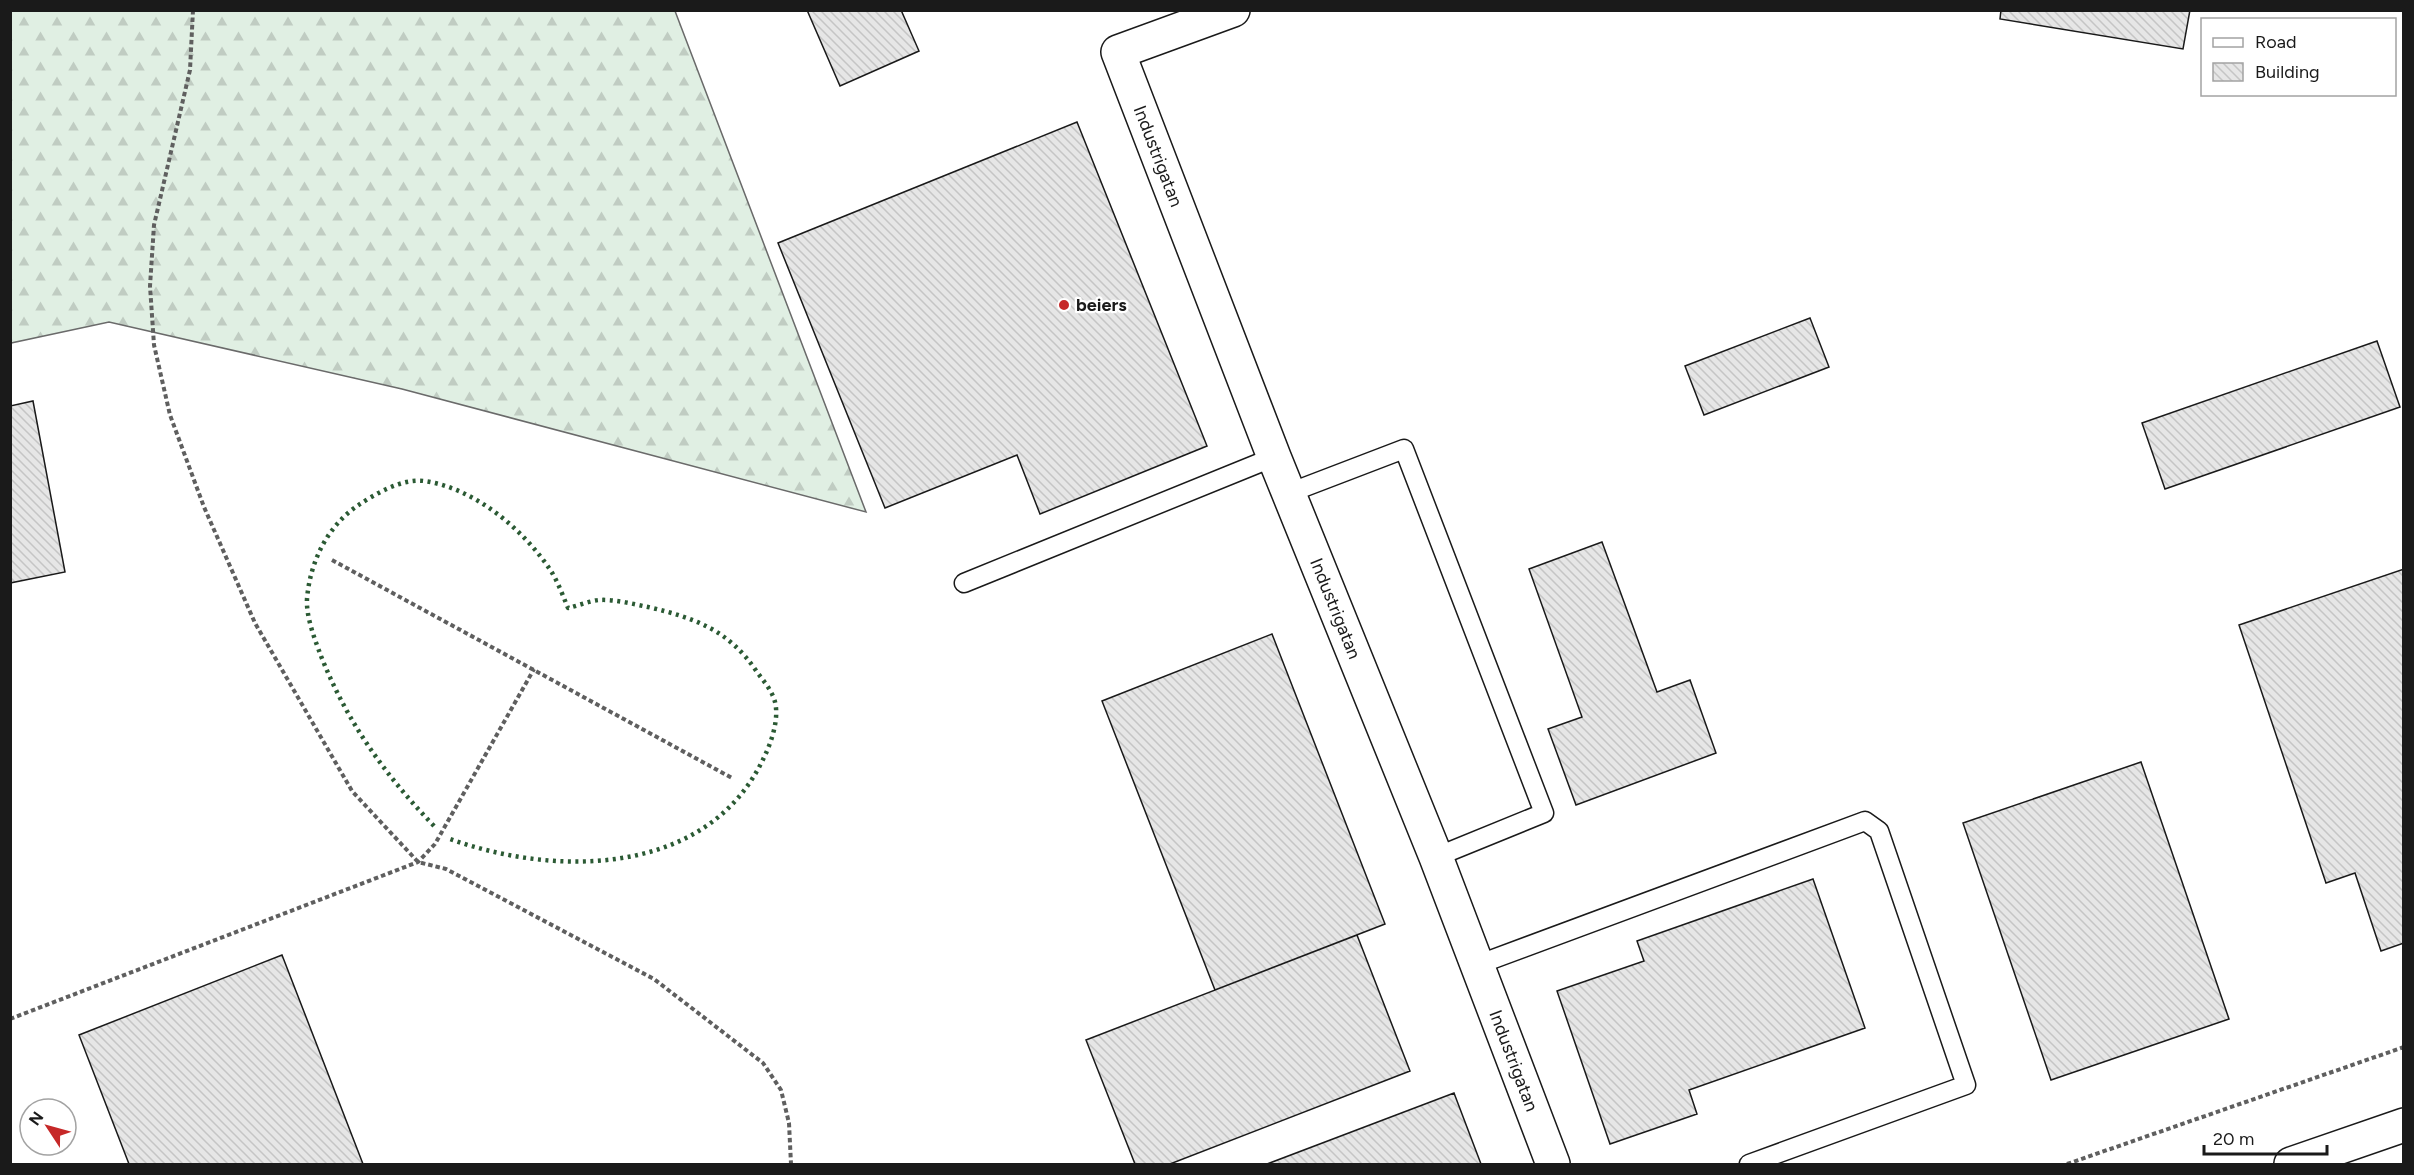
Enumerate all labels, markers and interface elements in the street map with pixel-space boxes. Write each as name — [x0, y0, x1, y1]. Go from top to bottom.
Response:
legend — [2201, 18, 2396, 96]
text: Road — [2255, 31, 2296, 53]
text: Building — [2255, 61, 2320, 83]
street label: Industrigatan — [1129, 102, 1188, 210]
place label: beiers — [1076, 294, 1127, 316]
marker: beiers — [1057, 298, 1071, 312]
street label: Industrigatan — [1305, 555, 1366, 662]
street label: Industrigatan — [1484, 1007, 1543, 1115]
north arrow — [18, 1097, 78, 1157]
text: N — [25, 1108, 48, 1129]
scale bar — [2204, 1118, 2327, 1156]
text: 20 m — [2213, 1128, 2254, 1150]

